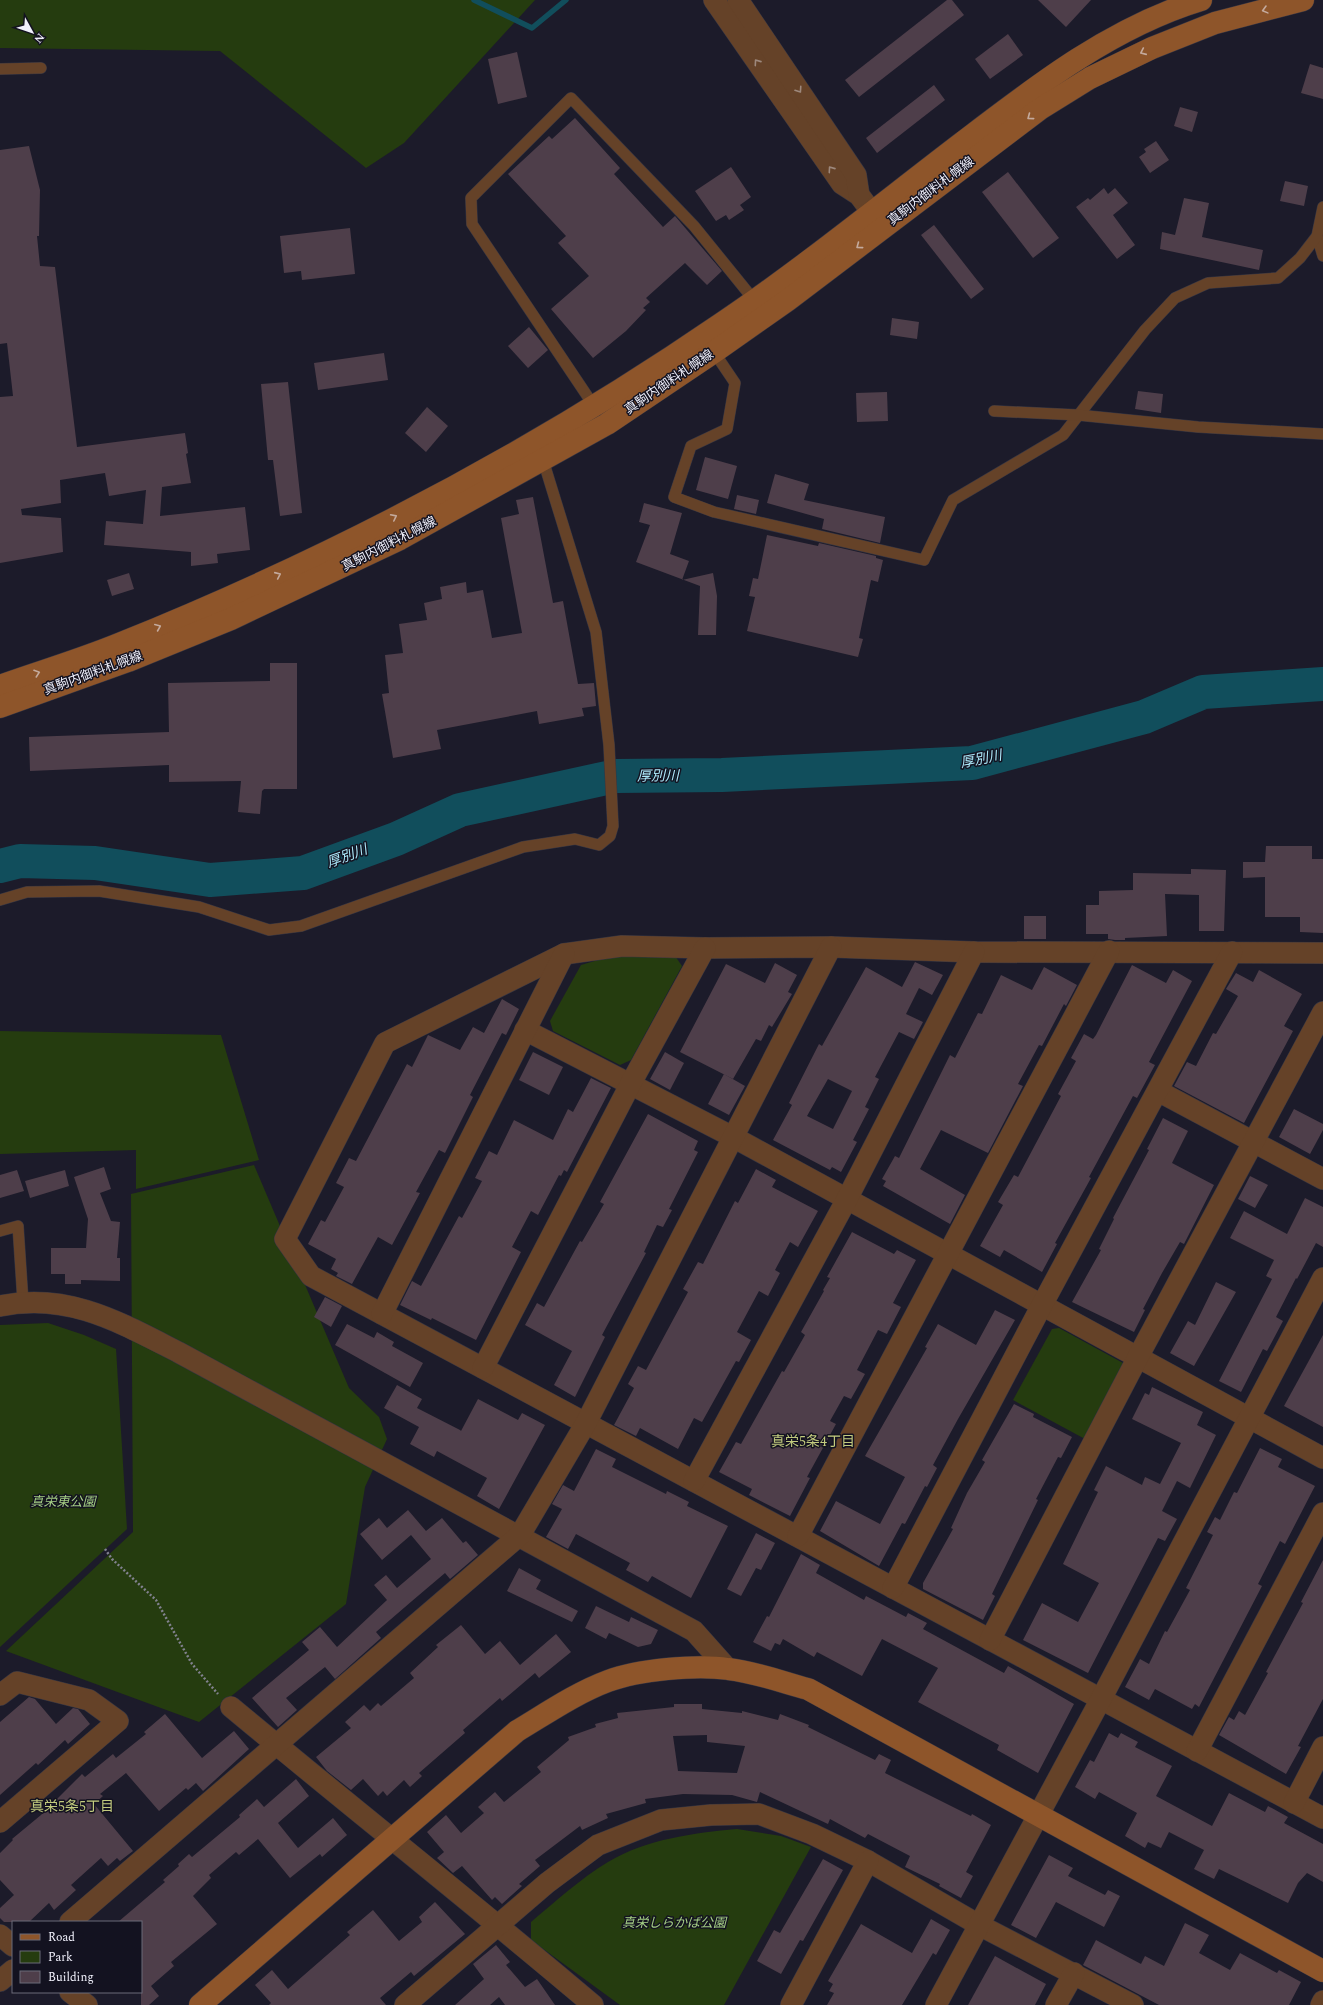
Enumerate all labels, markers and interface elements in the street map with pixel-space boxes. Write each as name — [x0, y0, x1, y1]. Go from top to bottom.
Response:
one-way arrow — [1262, 5, 1268, 13]
north arrow — [12, 12, 52, 52]
text: N — [30, 29, 49, 47]
one-way arrow — [1139, 48, 1146, 56]
one-way arrow — [754, 59, 762, 66]
one-way arrow — [794, 86, 802, 93]
one-way arrow — [1027, 112, 1034, 120]
street label: 真駒内御料札幌線 — [883, 152, 979, 230]
one-way arrow — [828, 166, 836, 173]
one-way arrow — [856, 241, 863, 248]
street label: 真駒内御料札幌線 — [620, 345, 718, 419]
street label: 真駒内御料札幌線 — [338, 511, 440, 577]
one-way arrow — [390, 515, 397, 522]
one-way arrow — [273, 572, 281, 580]
one-way arrow — [155, 624, 162, 632]
street label: 真駒内御料札幌線 — [41, 646, 145, 700]
one-way arrow — [33, 669, 40, 678]
water label: 厚別川 — [958, 744, 1006, 773]
water label: 厚別川 — [637, 765, 681, 787]
water label: 厚別川 — [324, 838, 372, 873]
district label: 真栄5条4丁目 — [771, 1431, 855, 1452]
park label: 真栄東公園 — [30, 1492, 97, 1512]
district label: 真栄5条5丁目 — [30, 1796, 114, 1817]
park label: 真栄しらかば公園 — [622, 1913, 728, 1933]
legend — [12, 1921, 142, 1993]
text: Road — [48, 1928, 75, 1947]
text: Park — [48, 1948, 73, 1967]
text: Building — [48, 1968, 94, 1987]

